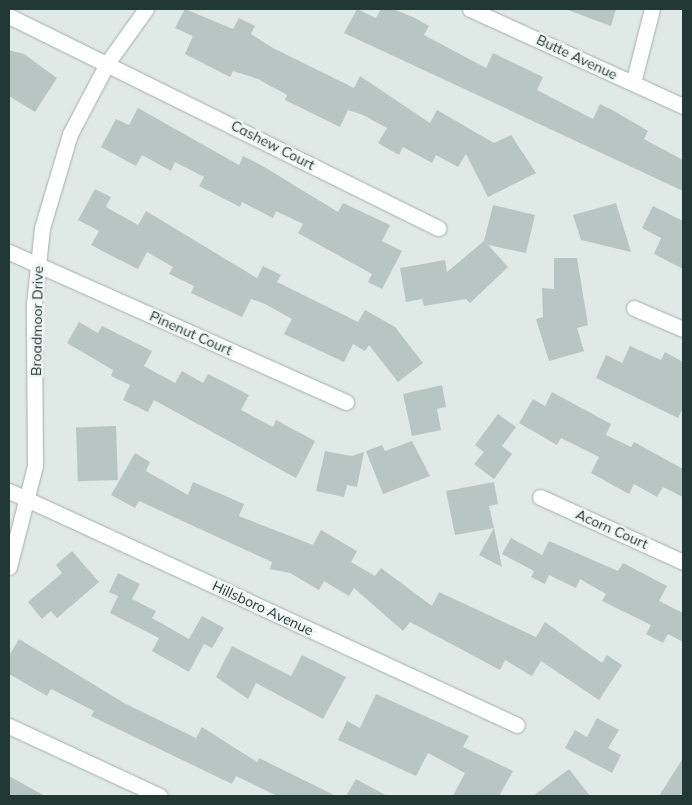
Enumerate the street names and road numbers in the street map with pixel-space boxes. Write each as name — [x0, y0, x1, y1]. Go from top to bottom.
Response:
street label: Butte Avenue — [534, 31, 620, 83]
street label: Cashew Court — [228, 117, 318, 173]
street label: Broadmoor Drive — [28, 266, 46, 376]
street label: Pinenut Court — [147, 307, 235, 359]
street label: Acorn Court — [573, 506, 651, 552]
street label: Hillsboro Avenue — [210, 577, 316, 639]

